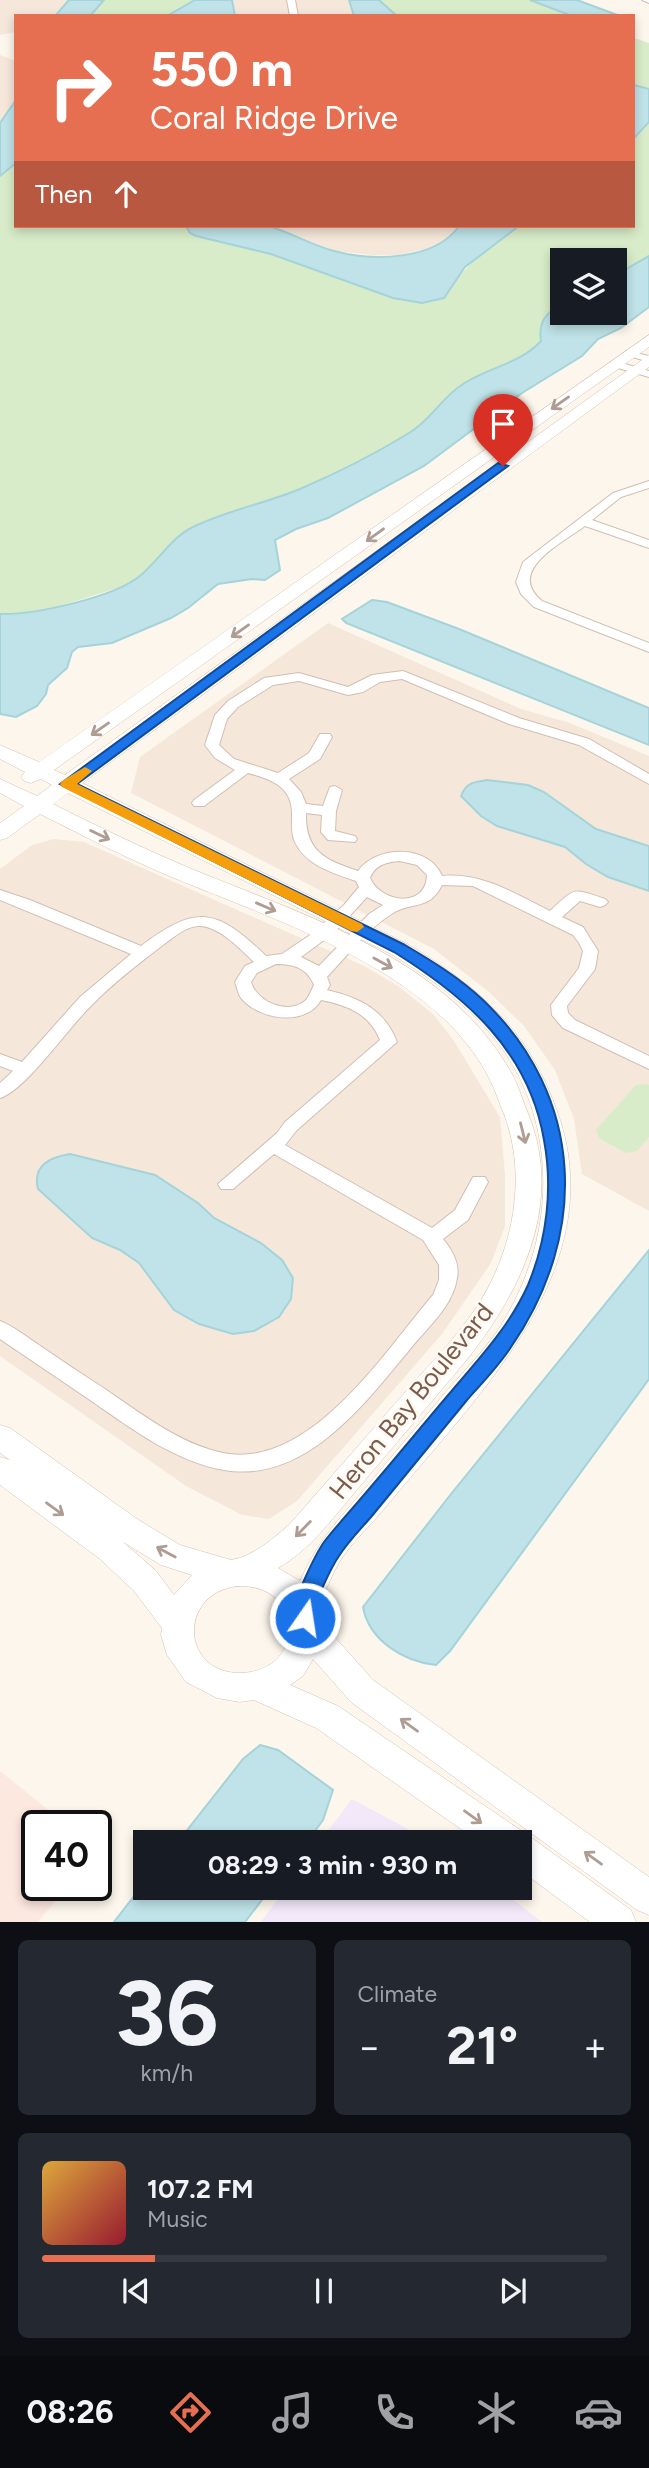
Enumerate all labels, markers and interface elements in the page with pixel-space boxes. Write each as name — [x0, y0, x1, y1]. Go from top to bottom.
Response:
text: 550 m — [150, 39, 293, 98]
icon: right — [35, 42, 126, 133]
text: Coral Ridge Drive — [150, 99, 398, 137]
icon: ahead — [107, 175, 145, 213]
text: Then — [35, 178, 93, 210]
map controls — [550, 248, 627, 325]
button: layers — [550, 248, 627, 325]
pin — [473, 394, 533, 466]
one-way arrow — [551, 396, 570, 410]
icon: arrive — [484, 405, 522, 443]
one-way arrow — [366, 528, 385, 542]
one-way arrow — [231, 624, 250, 638]
one-way arrow — [91, 721, 110, 736]
one-way arrow — [89, 828, 110, 842]
one-way arrow — [255, 902, 277, 915]
one-way arrow — [372, 956, 393, 970]
one-way arrow — [517, 1121, 530, 1144]
street label: Heron Bay Boulevard — [322, 1296, 500, 1506]
one-way arrow — [45, 1502, 64, 1517]
one-way arrow — [295, 1521, 312, 1538]
one-way arrow — [157, 1544, 177, 1558]
position arrow — [268, 1581, 342, 1655]
one-way arrow — [400, 1718, 419, 1732]
one-way arrow — [463, 1809, 482, 1824]
speed limit sign: 40 — [21, 1810, 112, 1901]
text: 08:29 · 3 min · 930 m — [208, 1849, 457, 1881]
one-way arrow — [584, 1851, 603, 1866]
text: 36 — [115, 1959, 218, 2068]
text: Climate — [358, 1980, 437, 2008]
text: 21° — [446, 2015, 518, 2077]
text: − — [358, 2024, 381, 2070]
text: + — [583, 2024, 607, 2070]
text: km/h — [140, 2059, 193, 2087]
text: 107.2 FM — [147, 2173, 254, 2205]
text: Music — [147, 2205, 208, 2233]
icon: previous — [117, 2272, 155, 2310]
icon: pause — [305, 2272, 343, 2310]
icon: next — [494, 2272, 532, 2310]
icon: directions — [166, 2388, 215, 2437]
icon: music — [268, 2388, 317, 2437]
icon: phone — [370, 2388, 419, 2437]
icon: climate — [472, 2388, 521, 2437]
icon: car — [574, 2388, 623, 2437]
text: 08:26 — [26, 2393, 113, 2431]

